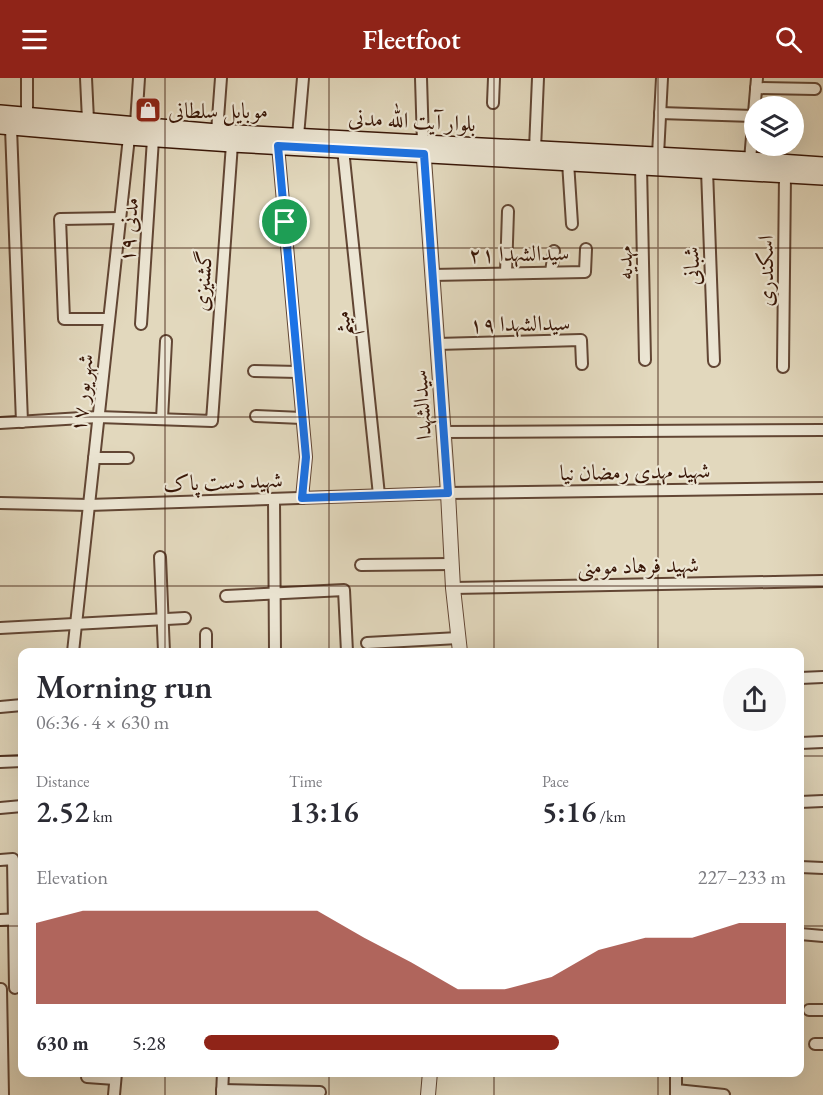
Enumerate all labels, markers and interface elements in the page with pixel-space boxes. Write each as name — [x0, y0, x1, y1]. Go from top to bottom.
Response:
text: Fleetfoot — [362, 22, 461, 57]
icon: menu — [18, 23, 51, 56]
icon: search — [772, 23, 805, 56]
shop icon: موبایل سلطانی — [133, 95, 163, 125]
place label: موبایل سلطانی — [168, 96, 268, 126]
map controls — [744, 96, 804, 156]
button: layers — [744, 96, 804, 156]
street label: بلوار آیت الله مدنی — [347, 100, 477, 138]
street label: مدنی ۱۹ — [112, 196, 145, 264]
pin — [259, 196, 310, 247]
icon: arrive — [268, 205, 301, 238]
street label: اسکندری — [751, 235, 780, 307]
street label: سیدالشهدا ۲۱ — [468, 238, 570, 269]
street label: مهدیه — [610, 245, 639, 280]
street label: شبانی — [676, 246, 707, 286]
street label: گشنیزی — [186, 249, 219, 313]
street label: سیدالشهدا ۱۹ — [469, 308, 571, 339]
street label: میثم — [327, 309, 365, 339]
street label: ۱۷ شهریور — [63, 352, 100, 434]
street label: سیدالشهدا — [405, 369, 438, 441]
street label: شهید مهدی رمضان نیا — [559, 456, 711, 487]
street label: شهید دست پاک — [163, 465, 283, 500]
street label: شهید فرهاد مومنی — [577, 550, 699, 582]
text: Morning run — [36, 665, 213, 708]
button: share — [723, 668, 786, 731]
text: 06:36 · 4 × 630 m — [36, 709, 169, 735]
text: Distance — [36, 771, 89, 792]
text: Time — [289, 771, 322, 792]
text: Pace — [542, 771, 569, 792]
text: 2.52 — [36, 792, 89, 831]
text: 13:16 — [289, 792, 359, 831]
text: 5:16 — [542, 792, 596, 831]
text: km — [89, 806, 113, 827]
text: /km — [596, 806, 626, 827]
text: Elevation — [36, 864, 108, 890]
text: 227–233 m — [698, 864, 786, 890]
text: 630 m — [36, 1030, 89, 1056]
text: 5:28 — [132, 1030, 166, 1056]

